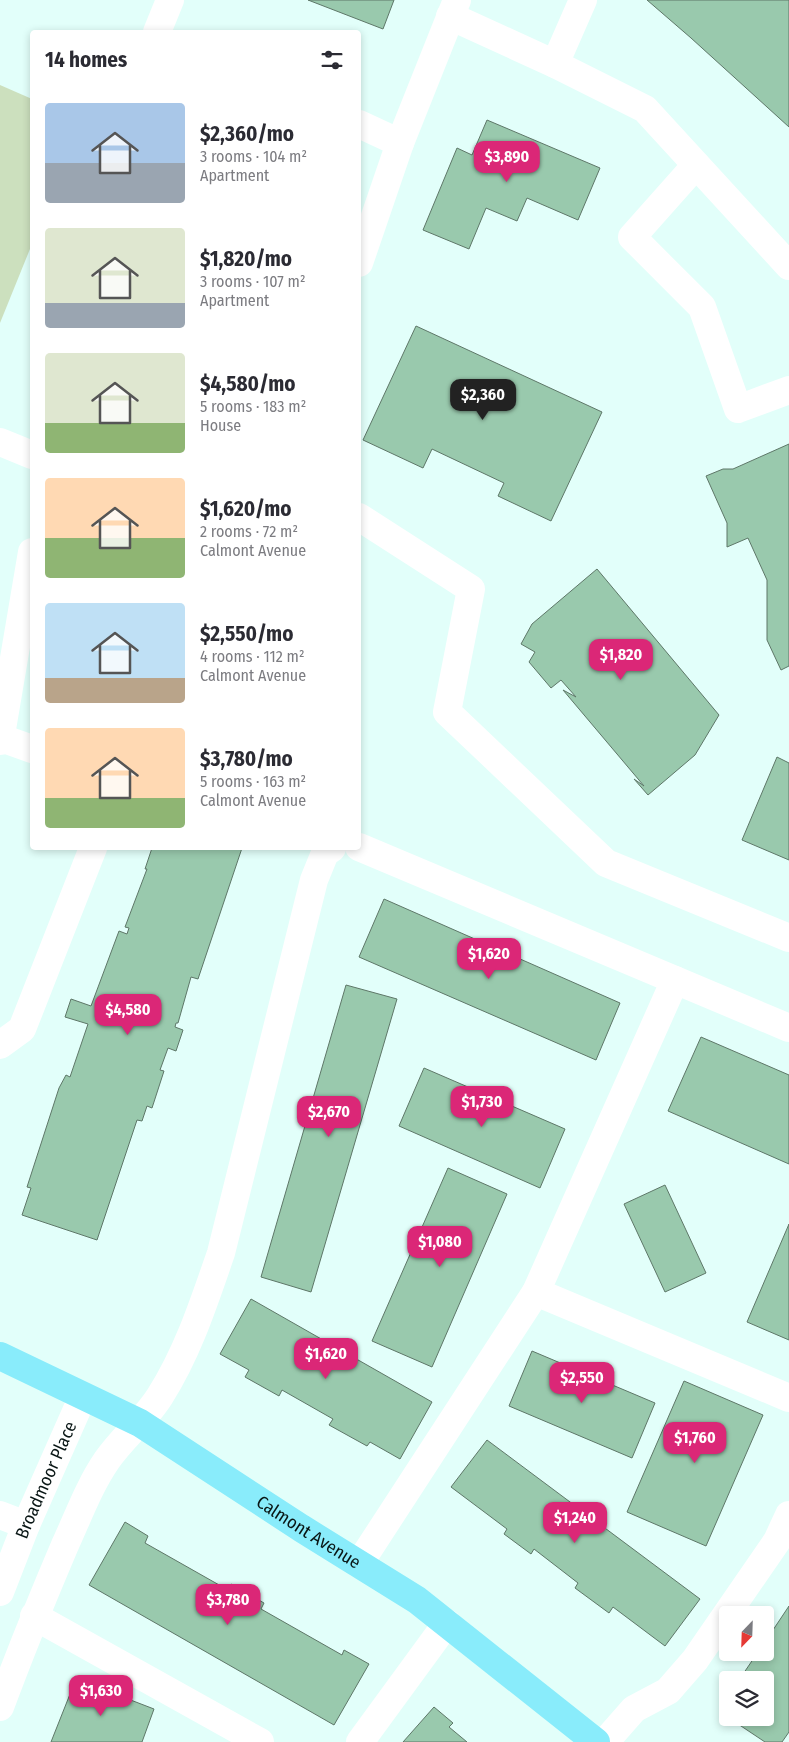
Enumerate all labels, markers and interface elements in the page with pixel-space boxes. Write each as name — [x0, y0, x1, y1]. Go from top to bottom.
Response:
icon: filters — [318, 46, 346, 74]
text: 14 homes — [45, 47, 127, 73]
text: $2,360/mo — [200, 121, 294, 147]
icon: home — [85, 123, 145, 183]
pin: $3,890 — [466, 140, 548, 183]
text: 3 rooms · 104 m² — [200, 147, 307, 166]
text: $3,890 — [485, 147, 529, 166]
text: Apartment — [200, 166, 269, 185]
text: $1,820/mo — [200, 246, 292, 272]
icon: home — [85, 248, 145, 308]
text: 3 rooms · 107 m² — [200, 272, 306, 291]
text: Apartment — [200, 291, 269, 310]
text: $4,580/mo — [200, 371, 296, 397]
icon: home — [85, 373, 145, 433]
pin: $2,360 — [442, 378, 524, 421]
text: $2,360 — [461, 385, 505, 404]
text: 5 rooms · 183 m² — [200, 397, 306, 416]
text: House — [200, 416, 241, 435]
text: $1,620/mo — [200, 496, 292, 522]
icon: home — [85, 498, 145, 558]
text: 2 rooms · 72 m² — [200, 522, 298, 541]
text: Calmont Avenue — [200, 541, 306, 560]
text: $2,550/mo — [200, 621, 293, 647]
icon: home — [85, 623, 145, 683]
pin: $1,820 — [580, 638, 662, 681]
text: $1,820 — [600, 645, 642, 664]
text: 4 rooms · 112 m² — [200, 647, 305, 666]
text: Calmont Avenue — [200, 666, 306, 685]
text: $3,780/mo — [200, 746, 293, 772]
icon: home — [85, 748, 145, 808]
text: 5 rooms · 163 m² — [200, 772, 306, 791]
text: Calmont Avenue — [200, 791, 306, 810]
pin: $1,620 — [448, 938, 530, 980]
text: $1,620 — [468, 944, 510, 963]
pin: $4,580 — [87, 994, 169, 1036]
text: $4,580 — [105, 1000, 151, 1019]
pin: $1,730 — [441, 1086, 523, 1128]
text: $1,730 — [462, 1092, 502, 1111]
pin: $2,670 — [288, 1096, 370, 1138]
text: $2,670 — [308, 1102, 350, 1121]
pin: $1,080 — [399, 1226, 481, 1268]
text: $1,080 — [418, 1232, 462, 1251]
pin: $1,620 — [285, 1338, 367, 1380]
text: $1,620 — [305, 1344, 347, 1363]
pin: $2,550 — [541, 1362, 623, 1404]
text: $2,550 — [560, 1368, 604, 1387]
street label: Broadmoor Place — [11, 1418, 81, 1542]
pin: $1,760 — [654, 1422, 736, 1464]
text: $1,760 — [674, 1428, 716, 1447]
street label: Calmont Avenue — [252, 1491, 365, 1573]
pin: $1,240 — [534, 1502, 616, 1544]
text: $1,240 — [554, 1508, 596, 1527]
pin: $3,780 — [187, 1584, 269, 1626]
text: $3,780 — [207, 1590, 249, 1609]
north arrow — [719, 1606, 774, 1661]
map controls — [719, 1606, 774, 1726]
button: layers — [719, 1671, 774, 1726]
pin: $1,630 — [60, 1674, 142, 1717]
text: $1,630 — [80, 1681, 122, 1700]

